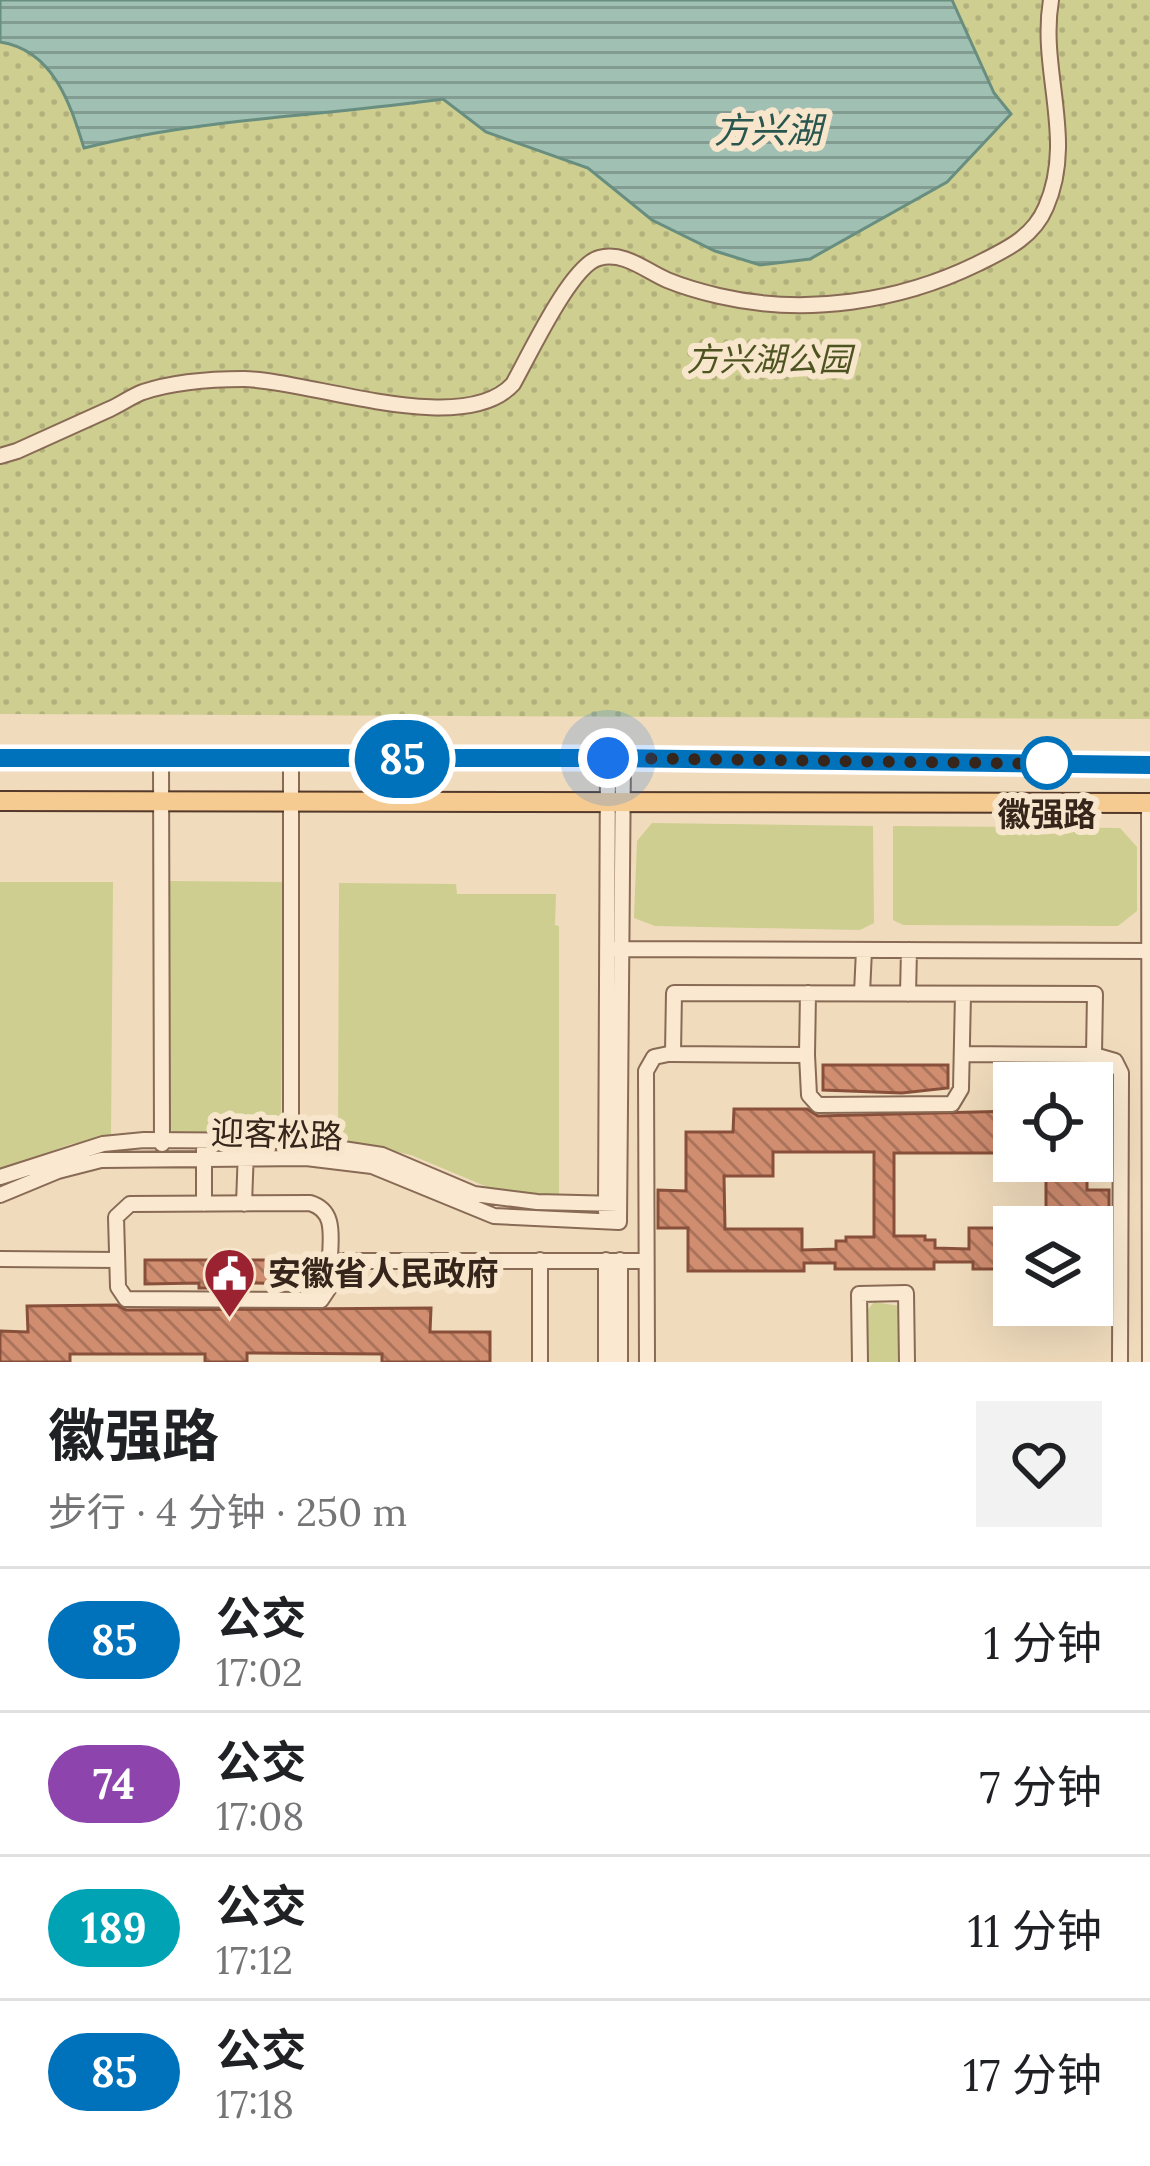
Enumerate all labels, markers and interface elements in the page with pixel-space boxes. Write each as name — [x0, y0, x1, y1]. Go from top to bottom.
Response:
water label: 方兴湖 — [714, 107, 827, 153]
park label: 方兴湖公园 — [687, 338, 856, 380]
line badge: 85 — [348, 720, 456, 798]
your location — [578, 728, 638, 788]
text: 85 — [379, 732, 425, 786]
marker: 徽强路 — [1022, 738, 1072, 788]
place label: 徽强路 — [998, 793, 1097, 835]
map controls — [993, 1062, 1113, 1326]
button: locate — [993, 1062, 1113, 1182]
street label: 迎客松路 — [210, 1111, 344, 1157]
button: layers — [993, 1206, 1113, 1326]
public building icon: 安徽省人民政府 — [201, 1245, 257, 1319]
place label: 安徽省人民政府 — [268, 1252, 499, 1294]
text: 徽强路 — [48, 1399, 219, 1472]
button: heart — [976, 1401, 1102, 1527]
text: 步行 · 4 分钟 · 250 m — [48, 1487, 407, 1537]
text: 公交 — [216, 1589, 306, 1646]
text: 85 — [91, 1613, 137, 1667]
text: 1 分钟 — [984, 1614, 1102, 1671]
text: 17:02 — [216, 1647, 303, 1697]
text: 公交 — [216, 1733, 306, 1790]
text: 74 — [93, 1757, 135, 1811]
text: 7 分钟 — [979, 1758, 1102, 1815]
text: 17:08 — [216, 1791, 304, 1841]
text: 公交 — [216, 1877, 306, 1934]
text: 189 — [81, 1901, 147, 1955]
text: 11 分钟 — [967, 1902, 1102, 1959]
text: 17:12 — [216, 1935, 293, 1985]
text: 公交 — [216, 2021, 306, 2078]
text: 85 — [91, 2045, 137, 2099]
text: 17 分钟 — [963, 2046, 1102, 2103]
text: 17:18 — [216, 2079, 294, 2129]

